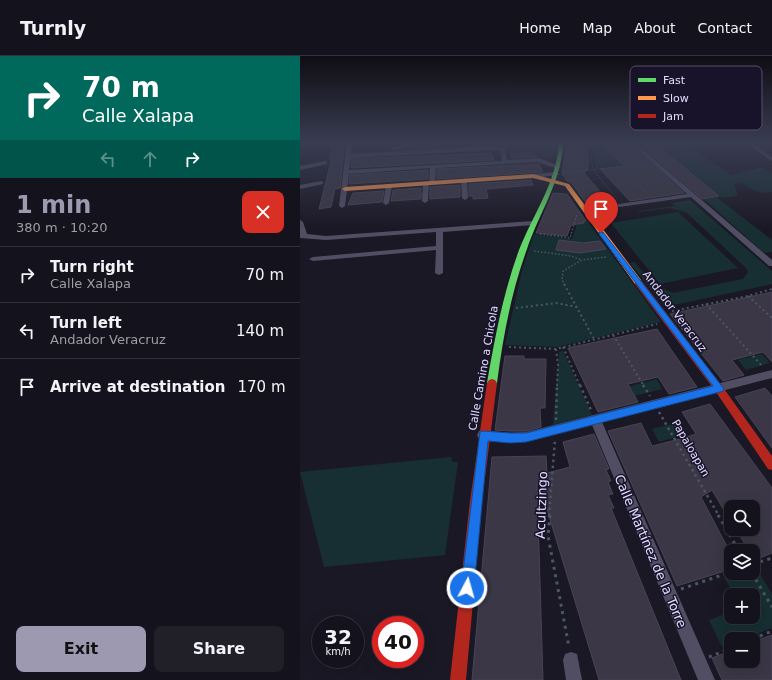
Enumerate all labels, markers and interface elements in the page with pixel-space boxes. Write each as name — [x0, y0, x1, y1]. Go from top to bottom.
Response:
text: Turnly — [20, 17, 86, 39]
text: Home — [519, 20, 561, 36]
text: Map — [583, 20, 612, 36]
text: About — [634, 20, 676, 36]
text: Contact — [698, 20, 752, 36]
legend — [630, 66, 762, 130]
text: 70 m — [82, 71, 160, 104]
icon: right — [16, 72, 68, 124]
text: Fast — [663, 74, 686, 87]
text: Slow — [663, 92, 689, 105]
text: Calle Xalapa — [82, 105, 194, 126]
text: Jam — [662, 110, 684, 123]
icon: left — [97, 148, 119, 170]
icon: ahead — [139, 148, 161, 170]
icon: right — [181, 148, 203, 170]
text: 1 min — [16, 191, 91, 219]
button: close — [242, 191, 284, 233]
pin — [584, 192, 618, 233]
icon: arrive — [590, 198, 612, 220]
text: 380 m · 10:20 — [16, 220, 107, 235]
text: Turn right — [50, 258, 134, 276]
icon: right — [16, 264, 38, 286]
text: 70 m — [246, 266, 284, 284]
street label: Andador Veracruz — [640, 268, 709, 355]
text: Calle Xalapa — [50, 276, 131, 291]
street label: Calle Camino a Chicola — [466, 305, 501, 432]
text: Turn left — [50, 314, 122, 332]
icon: left — [16, 320, 38, 342]
text: 140 m — [236, 322, 284, 340]
text: Andador Veracruz — [50, 332, 166, 347]
icon: arrive — [16, 376, 38, 398]
text: Arrive at destination — [50, 378, 225, 396]
text: 170 m — [237, 378, 286, 396]
street label: Papaloapan — [669, 417, 712, 479]
street label: Acultzingo — [533, 471, 550, 539]
street label: Calle Martínez de la Torre — [611, 472, 690, 630]
map controls — [724, 500, 760, 668]
button: search — [724, 500, 760, 536]
button: layers — [724, 544, 760, 580]
position arrow — [446, 567, 488, 609]
button: + — [724, 588, 760, 624]
speed limit sign: 40 — [372, 616, 424, 668]
text: 32 — [324, 625, 352, 649]
button: Exit — [16, 626, 146, 672]
button: Share — [154, 626, 284, 672]
button: − — [724, 632, 760, 668]
text: km/h — [325, 646, 351, 657]

